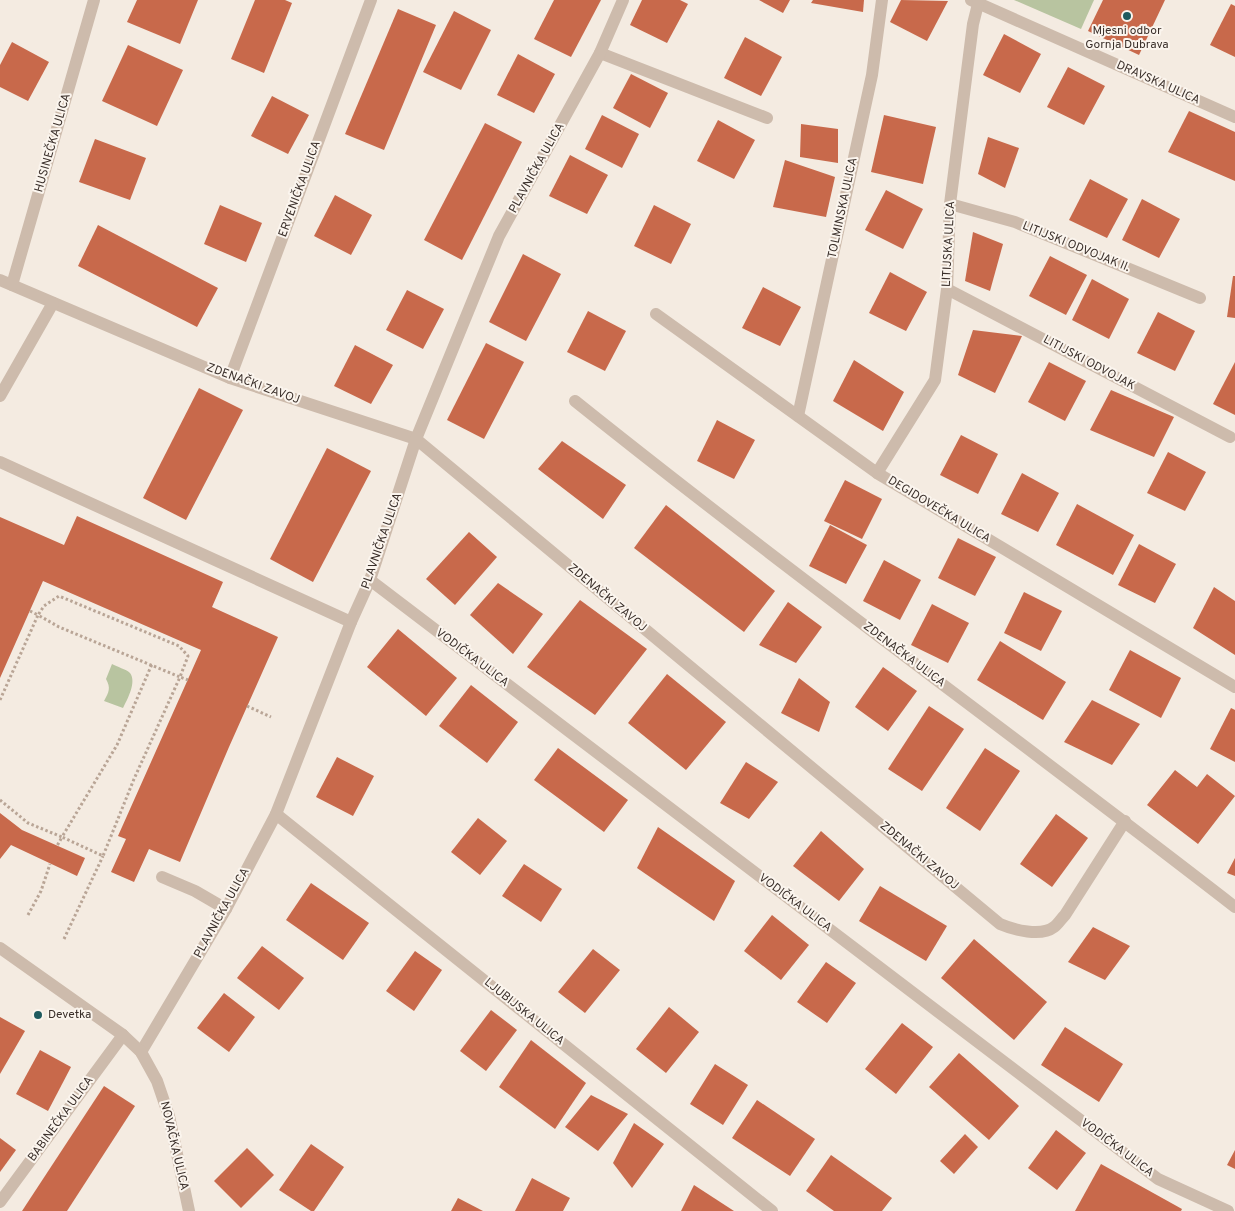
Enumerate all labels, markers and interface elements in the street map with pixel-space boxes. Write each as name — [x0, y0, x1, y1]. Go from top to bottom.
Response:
marker: Mjesni odbor Gornja Dubrava — [1121, 10, 1133, 22]
place label: Mjesni odbor Gornja Dubrava — [1085, 23, 1169, 53]
street label: DRAVSKA ULICA — [1114, 57, 1202, 109]
street label: HUSINEČKA ULICA — [31, 92, 75, 194]
street label: PLAVNIČKA ULICA — [506, 120, 568, 216]
street label: ERVENIČKA ULICA — [275, 139, 325, 239]
street label: TOLMINSKA ULICA — [824, 156, 862, 260]
street label: LITIJSKA ULICA — [939, 200, 959, 288]
street label: LITIJSKI ODVOJAK II. — [1020, 218, 1132, 276]
street label: LITIJSKI ODVOJAK — [1040, 332, 1138, 394]
street label: ZDENAČKI ZAVOJ — [204, 360, 302, 408]
street label: DEGIDOVEČKA ULICA — [885, 473, 993, 547]
street label: PLAVNIČKA ULICA — [358, 491, 406, 591]
street label: ZDENAČKI ZAVOJ — [564, 560, 650, 636]
street label: ZDENAČKA ULICA — [860, 619, 948, 691]
street label: VODIČKA ULICA — [432, 625, 512, 691]
street label: ZDENAČKI ZAVOJ — [876, 818, 962, 894]
street label: PLAVNIČKA ULICA — [191, 865, 253, 961]
street label: VODIČKA ULICA — [755, 870, 835, 936]
street label: LJUBIJSKA ULICA — [481, 975, 567, 1049]
place label: Devetka — [48, 1007, 91, 1023]
marker: Devetka — [32, 1009, 44, 1021]
street label: BABINEČKA ULICA — [25, 1073, 97, 1165]
street label: NOVAČKA ULICA — [156, 1100, 192, 1192]
street label: VODIČKA ULICA — [1077, 1115, 1157, 1181]

